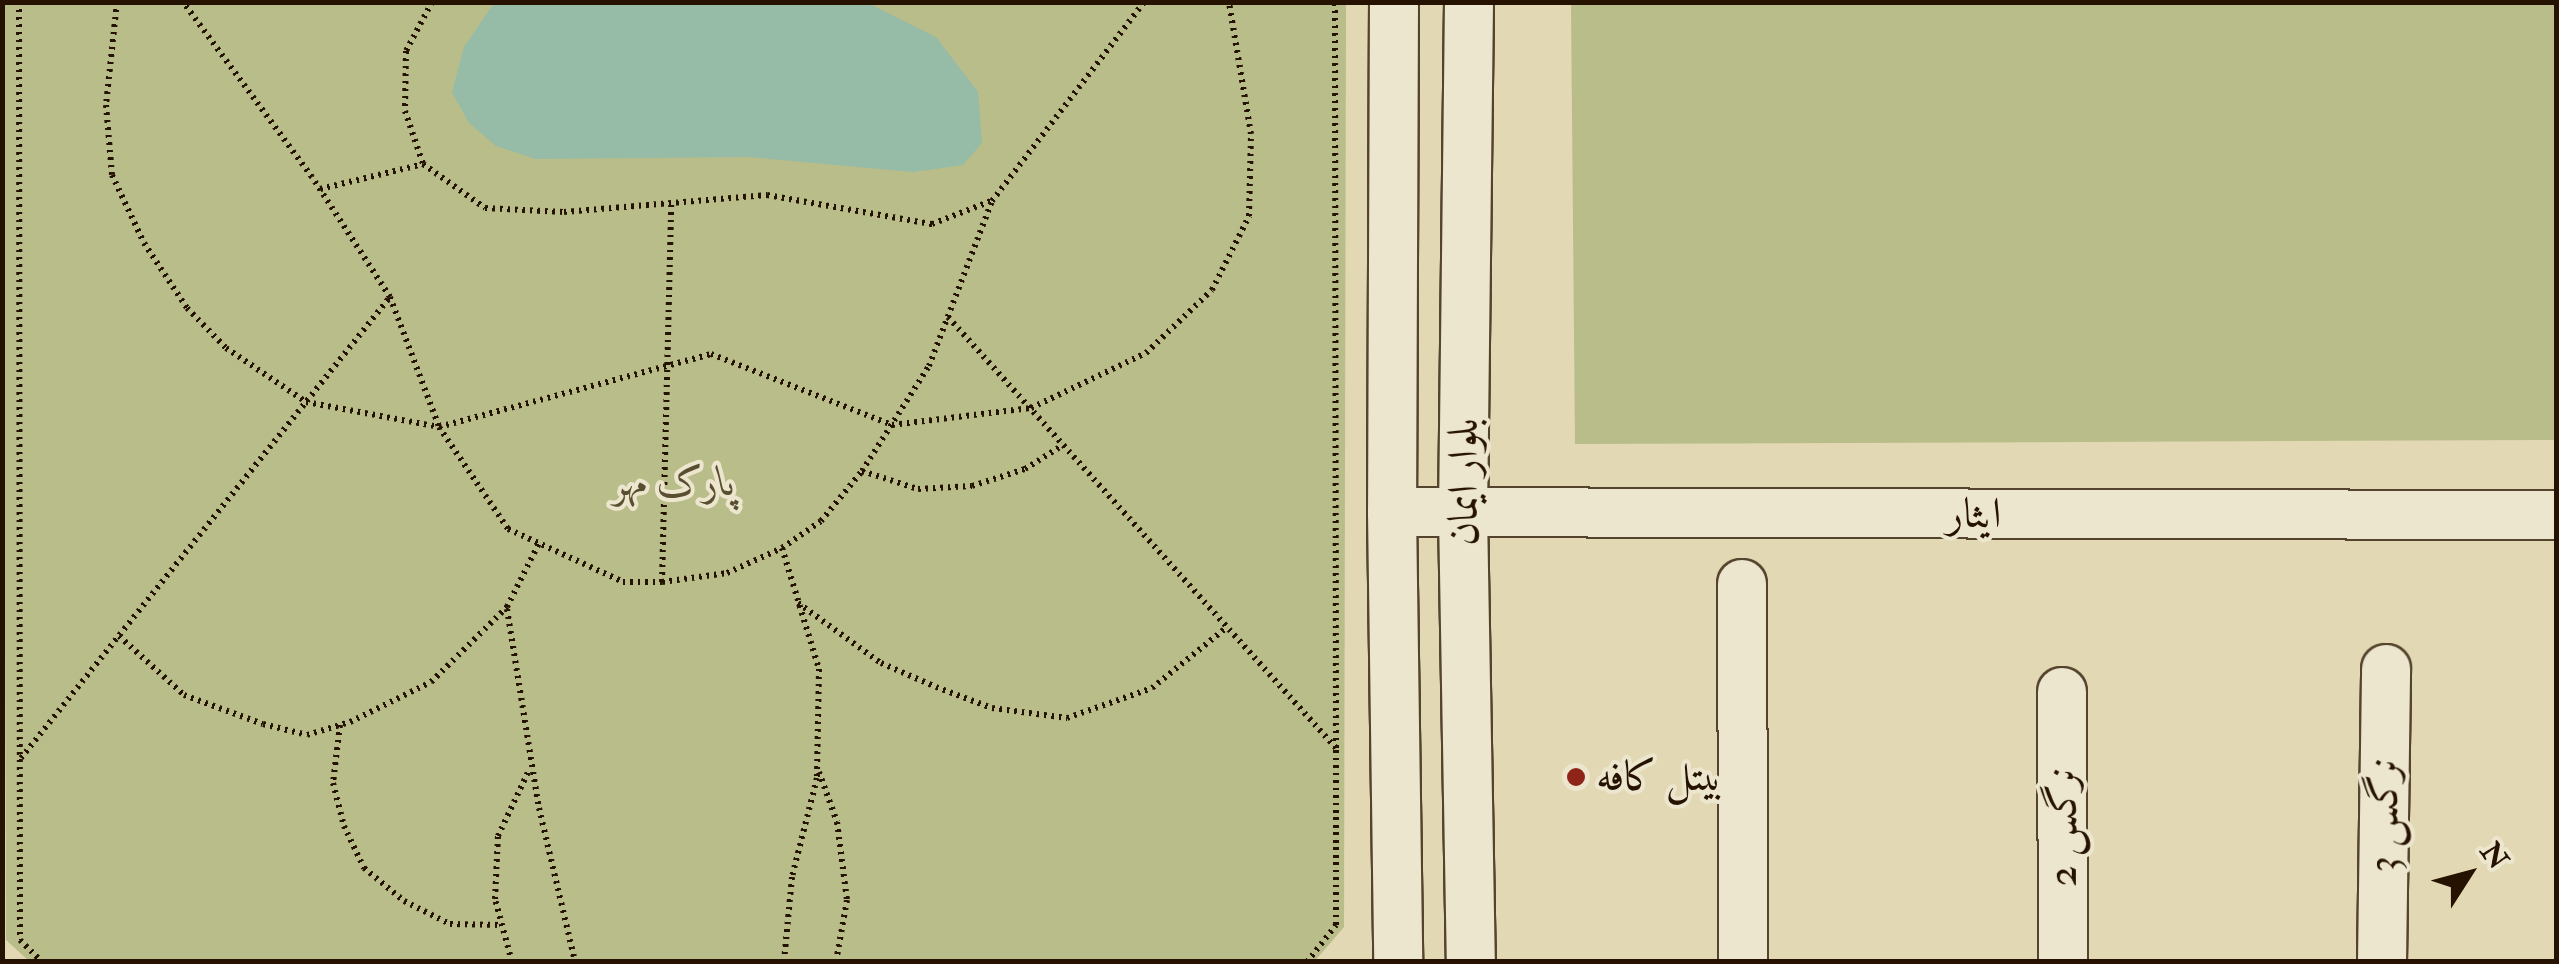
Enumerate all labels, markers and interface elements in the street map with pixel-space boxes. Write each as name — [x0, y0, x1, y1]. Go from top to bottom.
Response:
street label: بلوار ایمان — [1439, 418, 1489, 546]
park label: پارک مهر — [612, 457, 736, 507]
street label: ایثار — [1947, 489, 2001, 539]
place label: بیتل کافه — [1596, 752, 1723, 802]
street label: نرگس 3 — [2358, 757, 2410, 873]
marker: بیتل کافه — [1565, 766, 1587, 788]
street label: نرگس 2 — [2038, 767, 2088, 887]
north arrow — [2419, 824, 2519, 924]
text: N — [2472, 836, 2515, 876]

